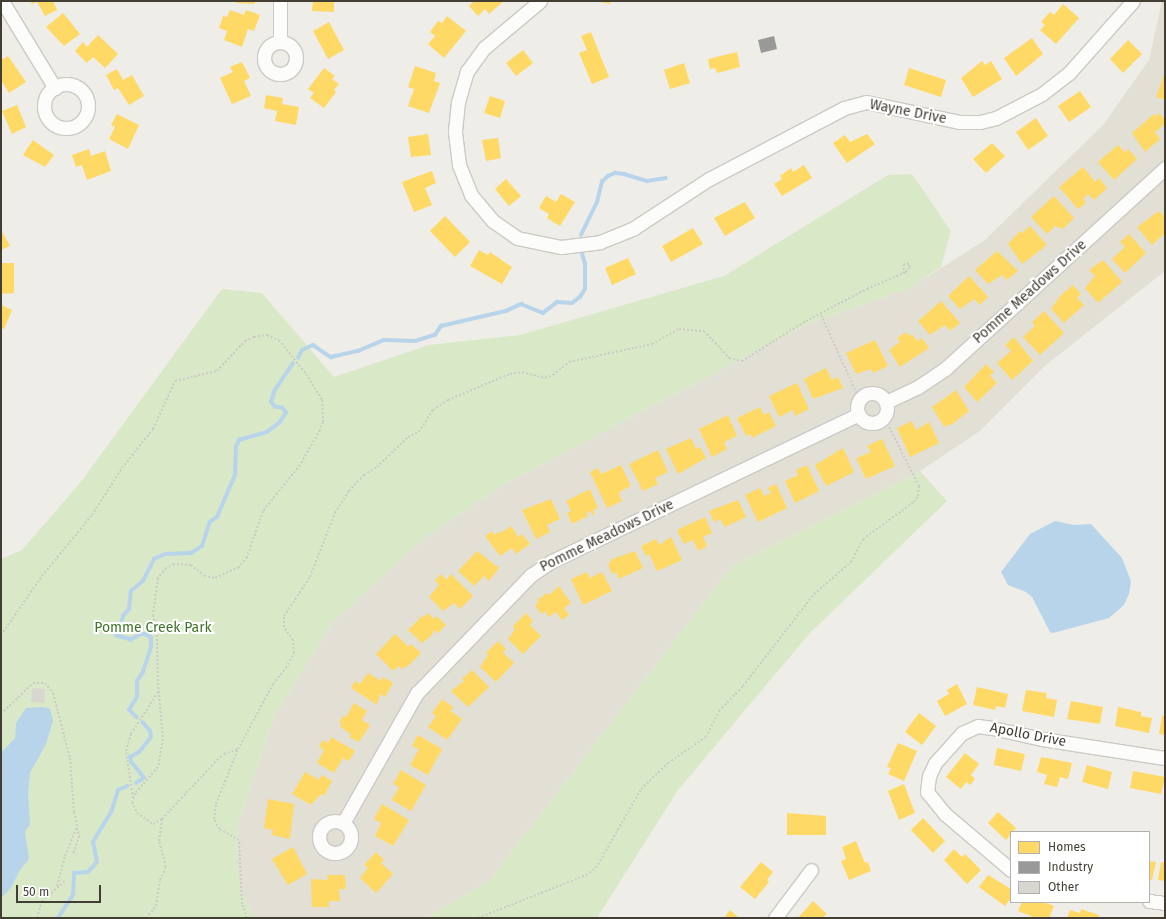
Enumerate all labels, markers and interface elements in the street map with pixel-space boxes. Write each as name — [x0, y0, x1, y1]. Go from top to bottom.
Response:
street label: Wayne Drive — [868, 96, 948, 128]
street label: Pomme Meadows Drive — [970, 237, 1090, 347]
street label: Pomme Meadows Drive — [537, 496, 677, 576]
park label: Pomme Creek Park — [94, 620, 212, 636]
street label: Apollo Drive — [988, 719, 1068, 751]
legend — [1010, 831, 1150, 903]
text: Homes — [1048, 840, 1086, 854]
text: Industry — [1048, 860, 1093, 874]
scale bar — [18, 877, 103, 903]
text: Other — [1048, 880, 1079, 894]
text: 50 m — [23, 885, 49, 899]

